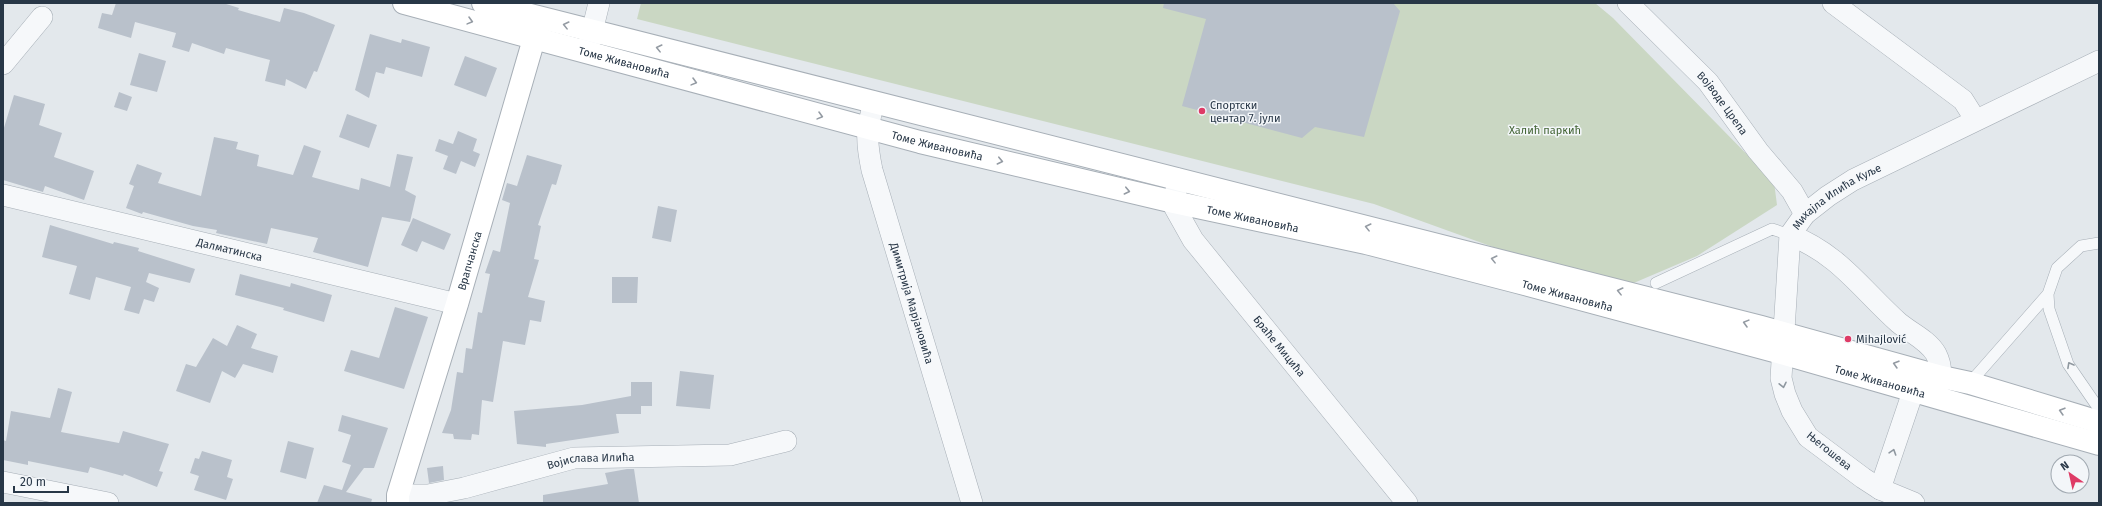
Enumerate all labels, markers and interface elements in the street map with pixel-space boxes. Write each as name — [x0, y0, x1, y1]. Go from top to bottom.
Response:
one-way arrow — [466, 16, 473, 25]
one-way arrow — [563, 21, 569, 29]
street label: Томе Живановића — [577, 44, 671, 81]
one-way arrow — [655, 44, 662, 53]
street label: Војводе Црепа — [1695, 69, 1751, 137]
one-way arrow — [690, 77, 697, 86]
place label: Спортски центар 7. јули — [1210, 99, 1281, 125]
marker: Спортски центар 7. јули — [1197, 106, 1207, 116]
one-way arrow — [816, 111, 823, 120]
park label: Халић паркић — [1509, 124, 1581, 137]
street label: Томе Живановића — [890, 128, 984, 163]
one-way arrow — [997, 157, 1003, 165]
street label: Михајла Илића Куље — [1790, 161, 1883, 232]
one-way arrow — [1123, 186, 1130, 195]
street label: Томе Живановића — [1206, 203, 1300, 235]
one-way arrow — [1365, 223, 1372, 232]
street label: Врапчанска — [455, 230, 484, 292]
street label: Далматинска — [194, 235, 264, 264]
street label: Димитрија Марјановића — [887, 240, 936, 365]
one-way arrow — [1491, 255, 1498, 264]
street label: Томе Живановића — [1521, 277, 1615, 314]
one-way arrow — [1617, 287, 1624, 296]
street label: Браће Мицића — [1251, 313, 1308, 379]
one-way arrow — [1743, 319, 1750, 328]
place label: Mihajlović — [1856, 333, 1906, 346]
marker: Mihajlović — [1843, 334, 1853, 344]
one-way arrow — [1893, 360, 1900, 369]
street label: Томе Живановића — [1833, 362, 1927, 400]
one-way arrow — [2067, 362, 2075, 369]
one-way arrow — [1778, 382, 1786, 388]
one-way arrow — [2058, 407, 2065, 416]
street label: Његошева — [1804, 429, 1854, 473]
one-way arrow — [1888, 449, 1897, 456]
street label: Војислава Илића — [545, 450, 635, 472]
north arrow — [2050, 454, 2090, 494]
text: N — [2058, 459, 2071, 474]
scale bar — [14, 468, 68, 494]
text: 20 m — [20, 475, 46, 489]

